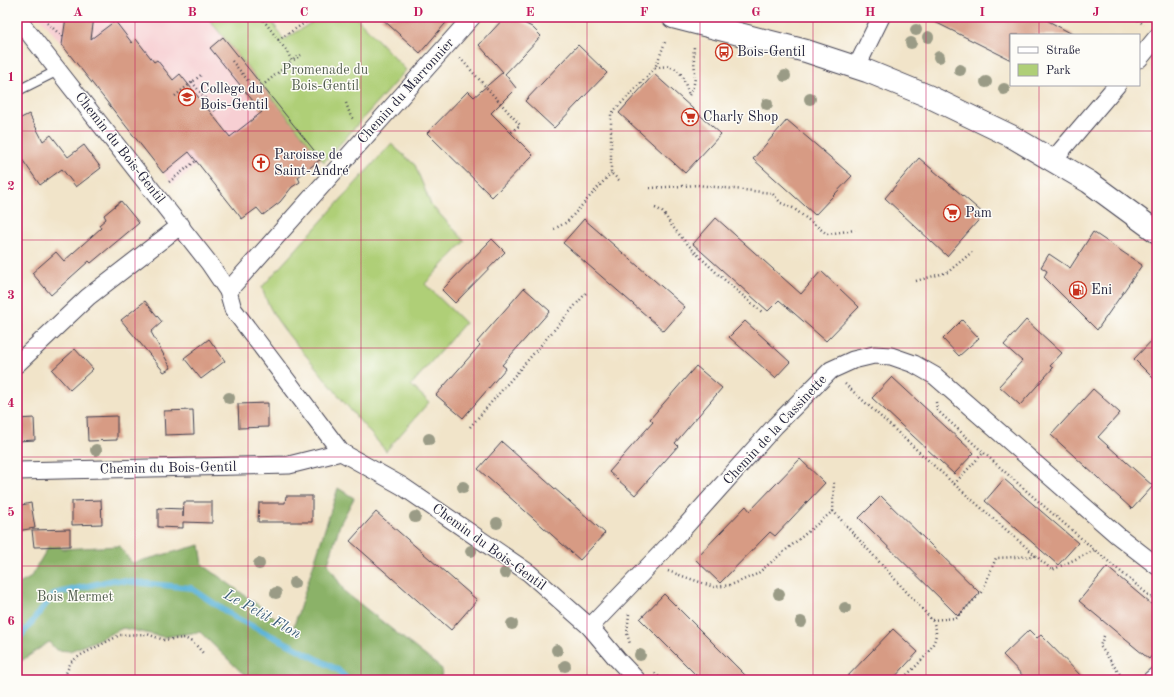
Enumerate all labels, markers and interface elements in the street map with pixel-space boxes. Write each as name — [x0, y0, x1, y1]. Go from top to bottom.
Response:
text: A — [73, 6, 83, 19]
text: B — [187, 6, 197, 19]
text: C — [300, 6, 308, 19]
text: D — [413, 6, 423, 19]
text: E — [526, 6, 535, 19]
text: F — [640, 6, 649, 19]
text: G — [751, 6, 761, 19]
text: H — [865, 6, 876, 19]
text: I — [979, 6, 985, 19]
text: J — [1092, 6, 1100, 19]
legend — [1010, 34, 1140, 86]
street label: Chemin du Marronnier — [355, 35, 457, 146]
bus stop icon: Bois-Gentil — [714, 42, 734, 62]
place label: Bois-Gentil — [737, 45, 805, 59]
text: Straße — [1046, 45, 1081, 57]
park label: Promenade du Bois-Gentil — [282, 63, 369, 93]
text: Park — [1046, 65, 1071, 77]
text: 1 — [7, 71, 15, 84]
place label: Collège du Bois-Gentil — [200, 82, 268, 112]
school or university icon: Collège du Bois-Gentil — [177, 87, 197, 107]
street label: Chemin du Bois-Gentil — [72, 90, 168, 206]
supermarket icon: Charly Shop — [680, 107, 700, 127]
place label: Charly Shop — [703, 110, 778, 124]
place label: Paroisse de Saint-André — [274, 148, 349, 178]
church icon: Paroisse de Saint-André — [251, 153, 271, 173]
text: 2 — [7, 180, 15, 193]
supermarket icon: Pam — [942, 203, 962, 223]
place label: Pam — [965, 206, 992, 220]
fuel station icon: Eni — [1068, 280, 1088, 300]
place label: Eni — [1091, 283, 1112, 297]
text: 3 — [7, 289, 15, 302]
street label: Chemin de la Cassinette — [721, 372, 829, 488]
text: 4 — [7, 397, 15, 410]
street label: Chemin du Bois-Gentil — [100, 460, 237, 476]
street label: Chemin du Bois-Gentil — [430, 501, 549, 593]
text: 5 — [7, 506, 15, 519]
water label: Le Petit Flon — [220, 587, 303, 642]
park label: Bois Mermet — [37, 590, 113, 604]
text: 6 — [7, 615, 15, 628]

